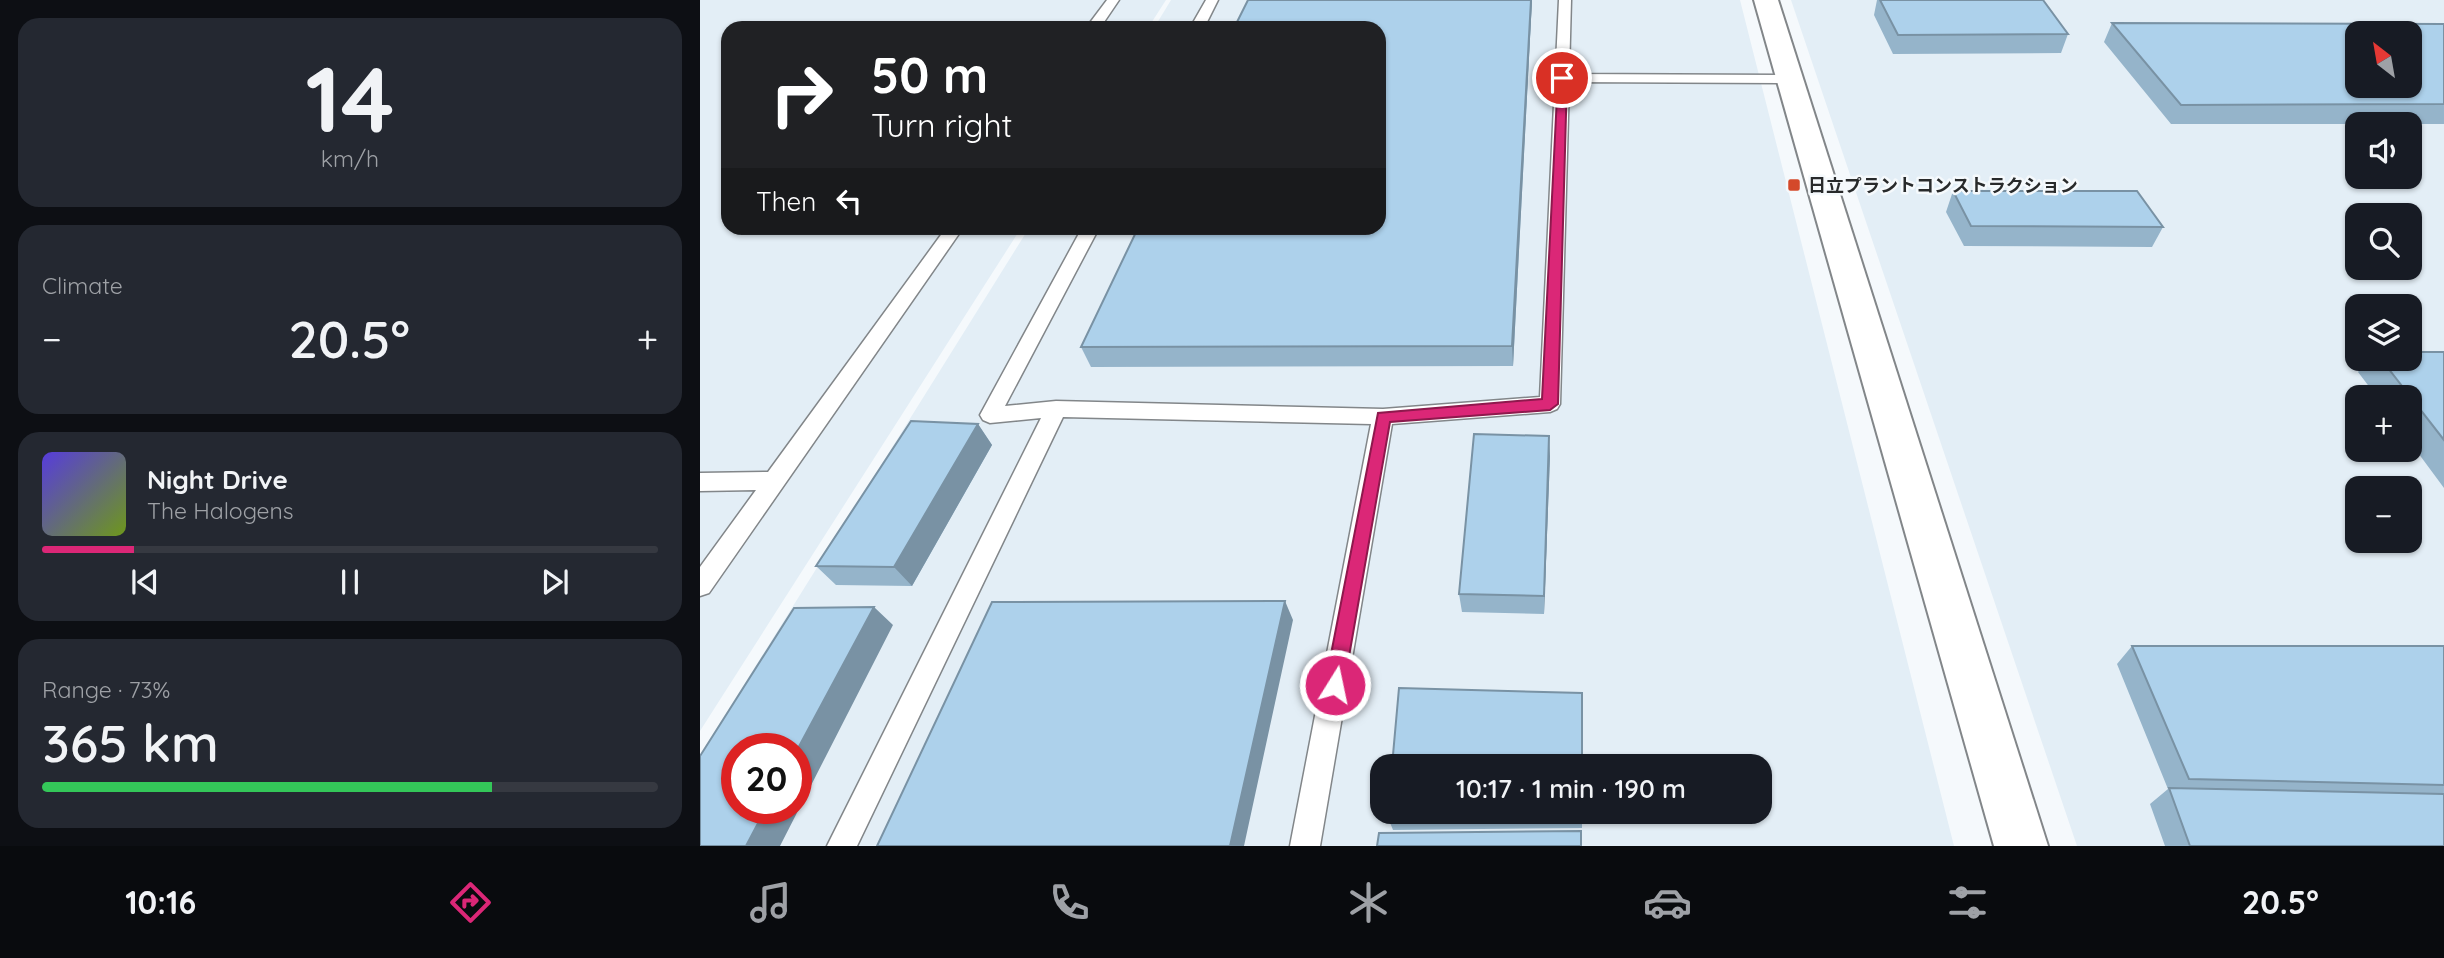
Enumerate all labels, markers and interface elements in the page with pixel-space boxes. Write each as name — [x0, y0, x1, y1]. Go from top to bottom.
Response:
north arrow — [2345, 21, 2422, 98]
map controls — [2345, 21, 2422, 553]
text: 14 — [306, 41, 394, 155]
text: 50 m — [871, 44, 988, 105]
pin — [1532, 48, 1592, 108]
icon: right — [756, 49, 847, 140]
icon: arrive — [1543, 59, 1581, 97]
text: Turn right — [871, 105, 1012, 145]
button: sound — [2345, 112, 2422, 189]
text: km/h — [321, 144, 379, 173]
place label: 日立プラントコンストラクション — [1808, 174, 2078, 197]
marker: 日立プラントコンストラクション — [1786, 177, 1802, 193]
icon: left — [830, 182, 868, 220]
text: Then — [756, 185, 816, 218]
button: search — [2345, 203, 2422, 280]
text: Climate — [42, 271, 123, 300]
button: layers — [2345, 294, 2422, 371]
text: 20.5° — [288, 306, 410, 371]
text: − — [42, 315, 62, 363]
text: + — [637, 315, 658, 363]
button: + — [2345, 385, 2422, 462]
text: Night Drive — [147, 463, 288, 496]
button: − — [2345, 476, 2422, 553]
text: The Halogens — [147, 496, 294, 525]
icon: previous — [126, 563, 164, 601]
icon: pause — [331, 563, 369, 601]
icon: next — [536, 563, 574, 601]
position arrow — [1298, 648, 1372, 722]
text: Range · 73% — [42, 675, 170, 704]
text: 365 km — [42, 710, 219, 775]
speed limit sign: 20 — [721, 733, 812, 824]
text: 10:17 · 1 min · 190 m — [1456, 772, 1686, 805]
icon: directions — [446, 878, 495, 927]
icon: music — [746, 878, 795, 927]
icon: phone — [1045, 878, 1094, 927]
icon: climate — [1344, 878, 1393, 927]
icon: car — [1643, 878, 1692, 927]
icon: filters — [1943, 878, 1992, 927]
text: 10:16 — [125, 882, 196, 922]
text: 20.5° — [2242, 882, 2319, 922]

